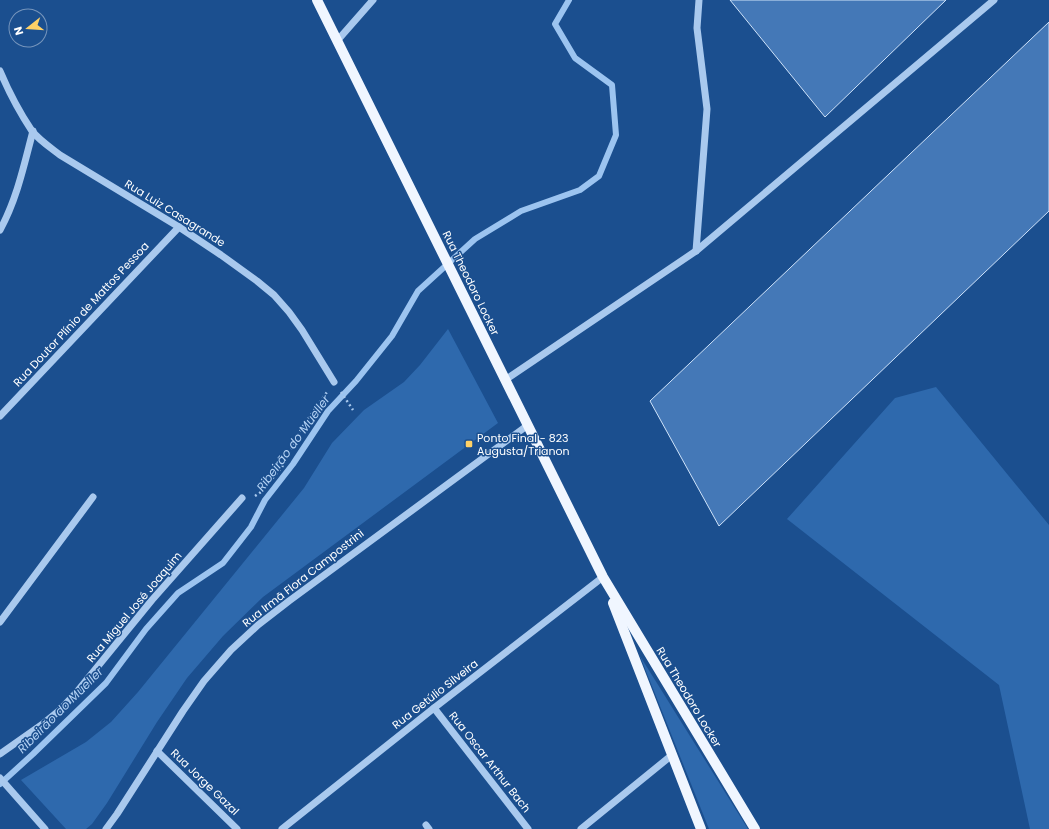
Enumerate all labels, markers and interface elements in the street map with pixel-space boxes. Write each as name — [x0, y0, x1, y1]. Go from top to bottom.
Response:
north arrow — [8, 8, 48, 48]
text: N — [10, 25, 27, 37]
street label: Rua Luiz Casagrande — [122, 176, 229, 251]
street label: Rua Theodoro Locker — [439, 228, 503, 338]
street label: Rua Doutor Plínio de Mattos Pessoa — [9, 238, 153, 390]
water label: Ribeirão do Mueller — [252, 391, 334, 495]
place label: Ponto Final - 823 Augusta/Trianon — [477, 430, 570, 459]
marker: Ponto Final - 823 Augusta/Trianon — [464, 439, 474, 449]
street label: Rua Irmã Flora Campostrini — [239, 525, 367, 631]
street label: Rua Miguel José Joaquim — [83, 548, 185, 666]
street label: Rua Theodoro Locker — [653, 644, 725, 750]
street label: Rua Getúlio Silveira — [389, 655, 481, 733]
water label: Ribeirão do Mueller — [13, 663, 107, 757]
street label: Rua Oscar Arthur Bach — [445, 708, 535, 816]
street label: Rua Jorge Gazal — [167, 745, 243, 819]

